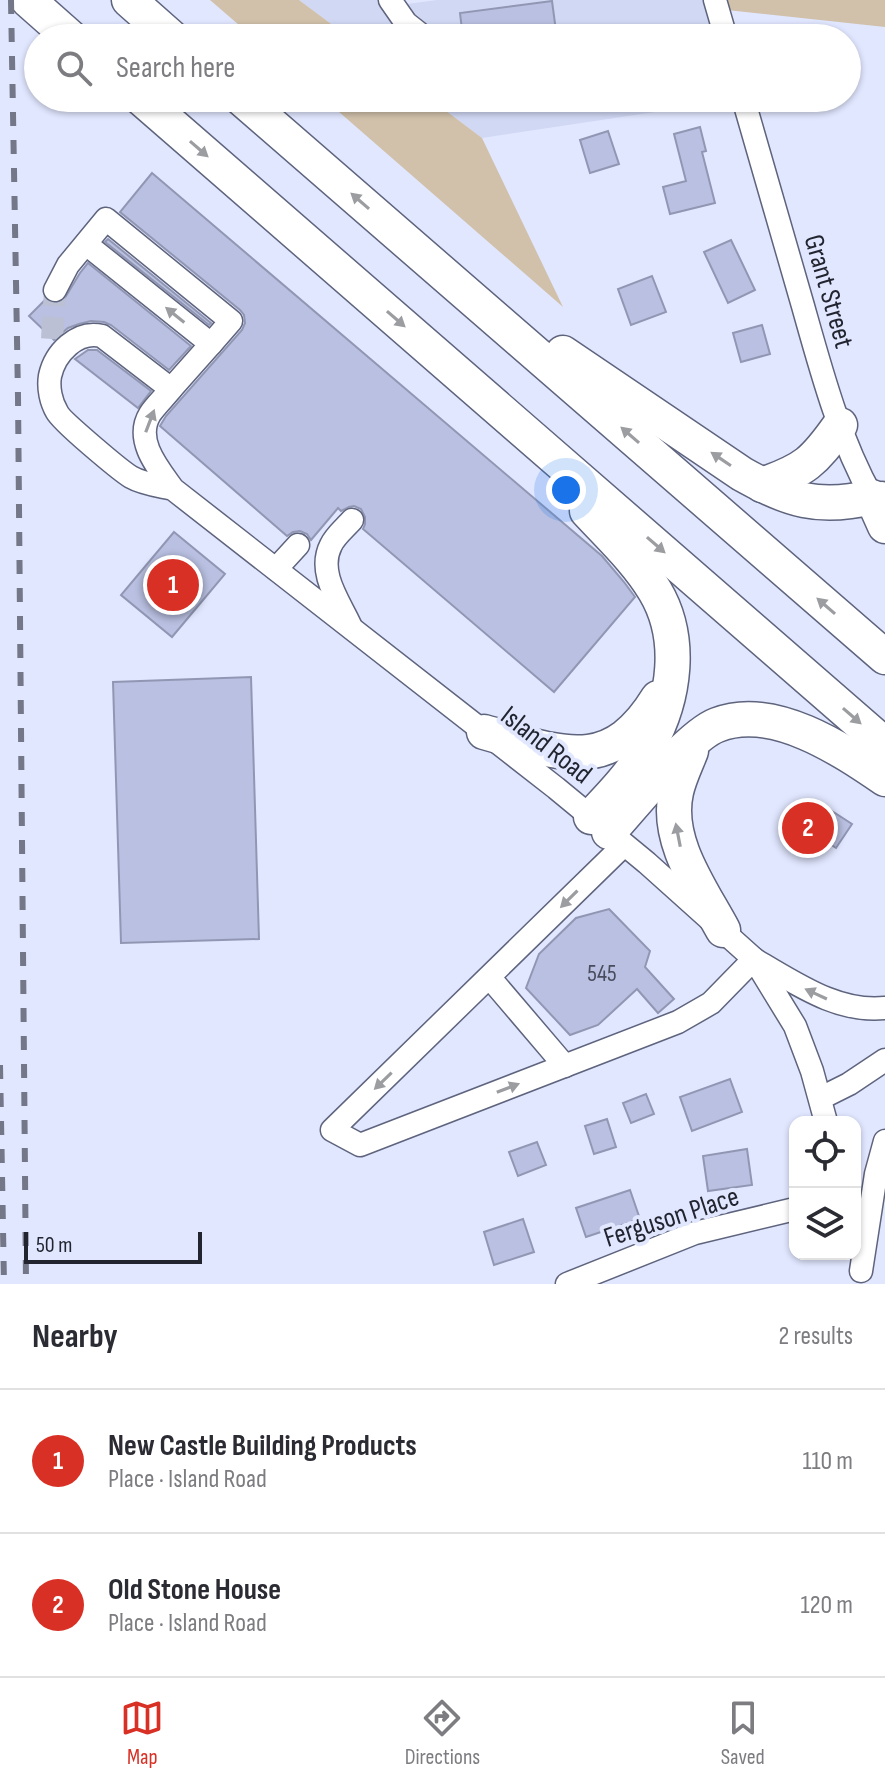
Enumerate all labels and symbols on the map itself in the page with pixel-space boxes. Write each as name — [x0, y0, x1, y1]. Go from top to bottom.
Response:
one-way arrow — [189, 140, 209, 157]
one-way arrow — [350, 193, 370, 210]
street label: Grant Street — [797, 231, 860, 352]
one-way arrow — [165, 308, 185, 324]
one-way arrow — [386, 310, 405, 328]
one-way arrow — [144, 408, 157, 432]
one-way arrow — [620, 427, 639, 445]
one-way arrow — [711, 452, 732, 467]
your location — [546, 470, 586, 510]
one-way arrow — [645, 536, 665, 553]
pin: 1 — [147, 555, 199, 615]
one-way arrow — [817, 598, 837, 615]
street label: Island Road — [494, 699, 598, 791]
one-way arrow — [841, 707, 861, 724]
pin: 2 — [782, 798, 834, 858]
one-way arrow — [671, 822, 684, 847]
one-way arrow — [560, 890, 579, 908]
house number: 545 — [587, 959, 617, 988]
one-way arrow — [805, 987, 828, 1001]
one-way arrow — [374, 1071, 393, 1090]
one-way arrow — [496, 1081, 520, 1094]
street label: Ferguson Place — [600, 1180, 743, 1255]
scale bar — [24, 1228, 202, 1264]

